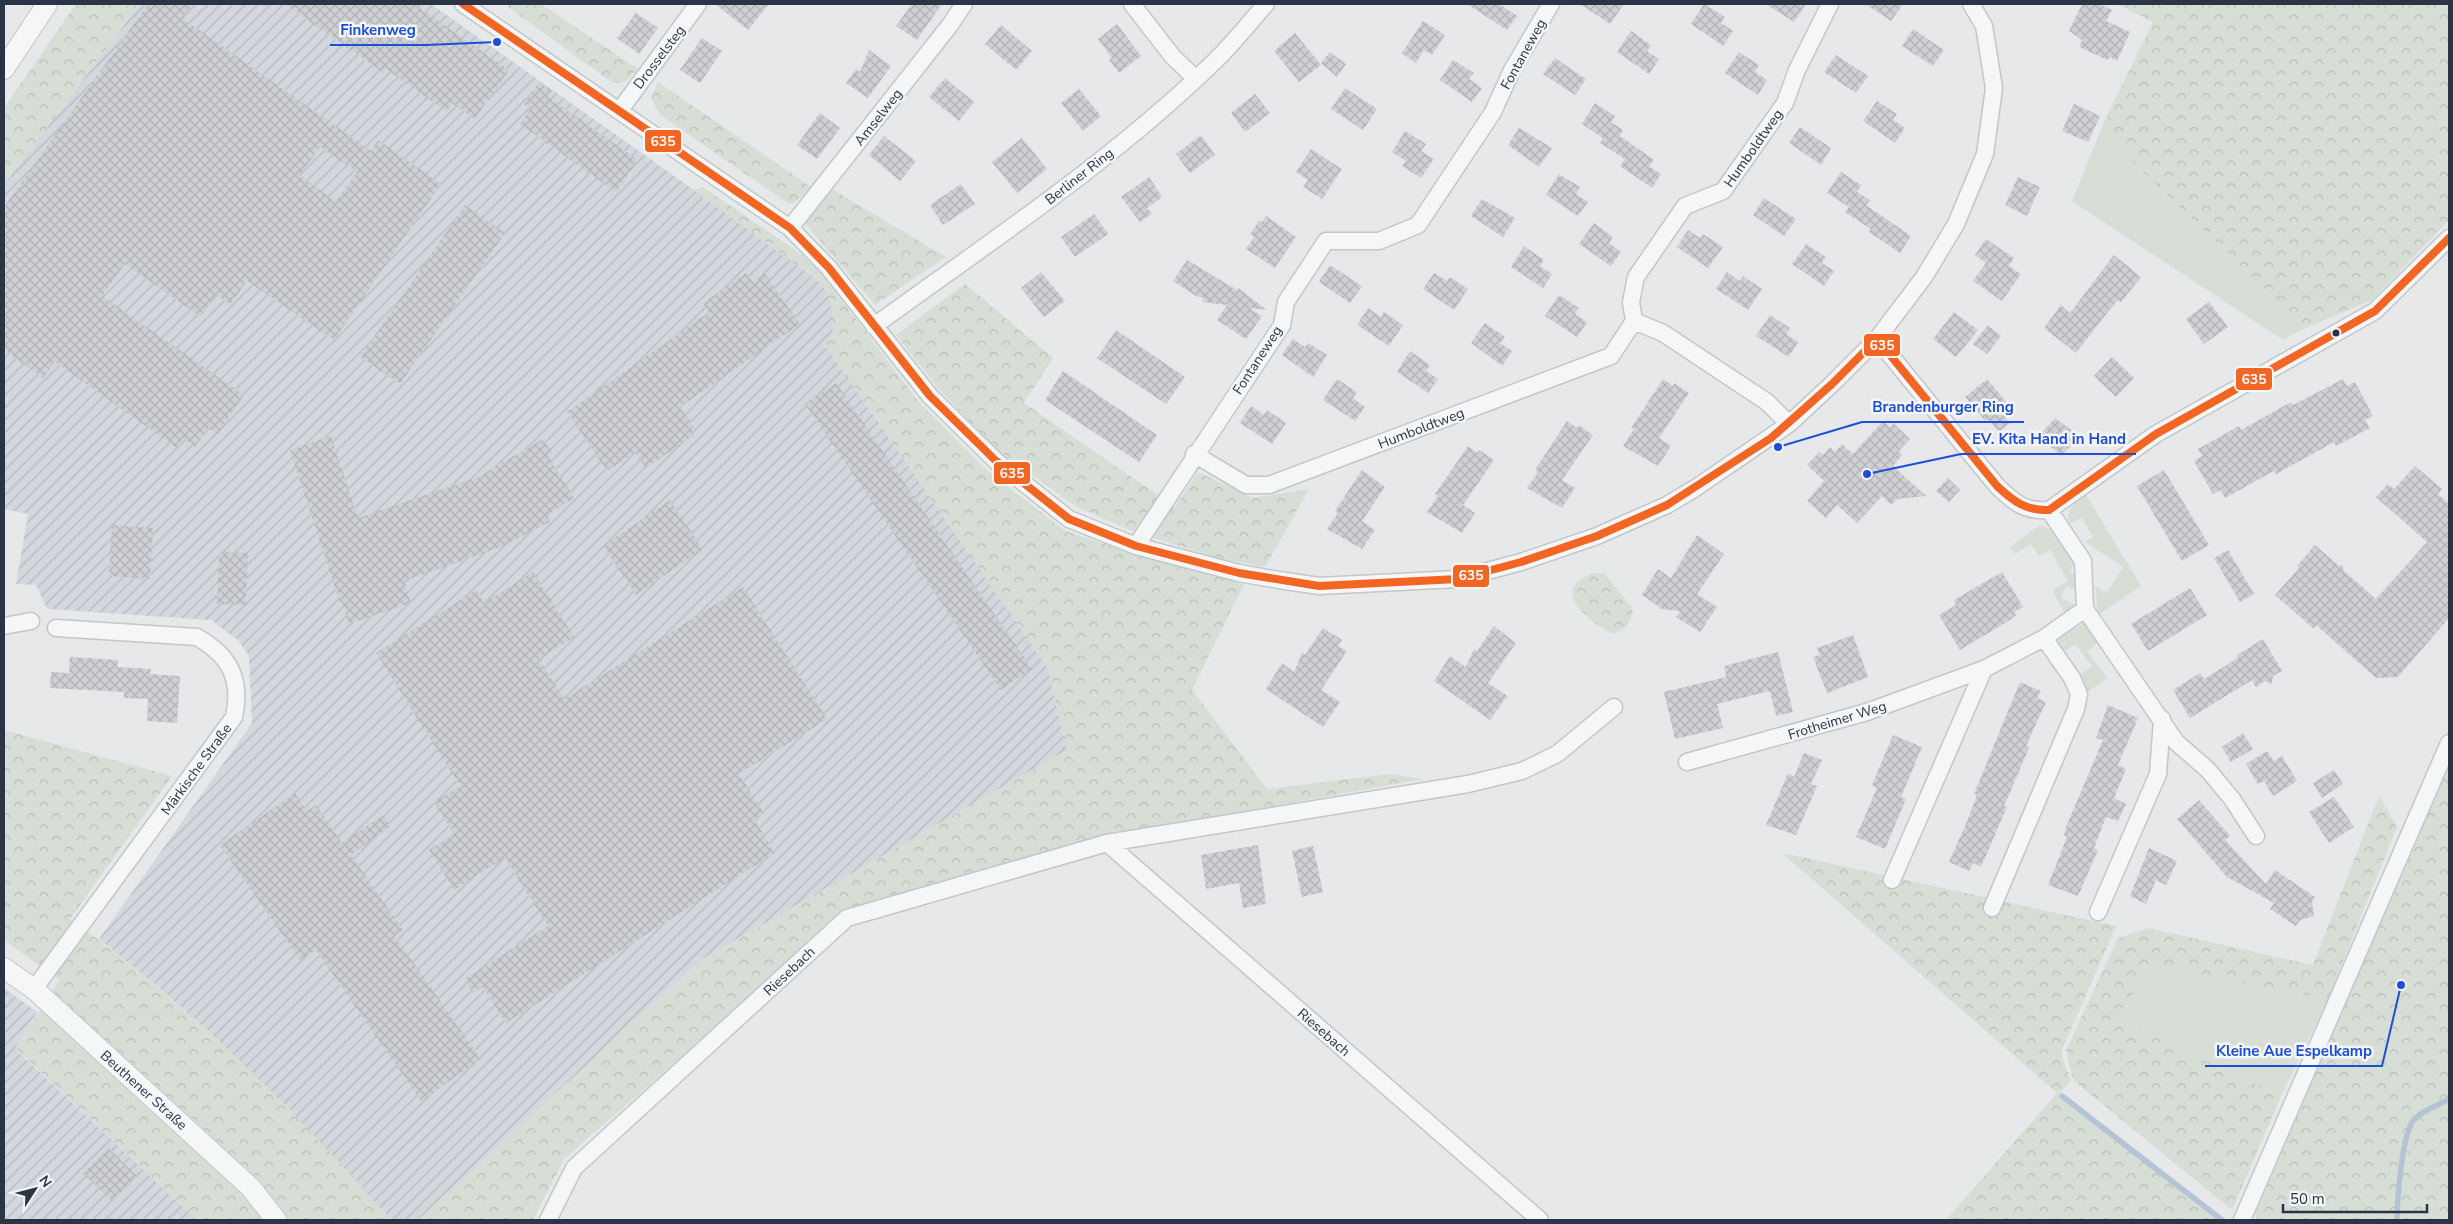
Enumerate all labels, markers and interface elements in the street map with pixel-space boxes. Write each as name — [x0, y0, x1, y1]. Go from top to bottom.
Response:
callout: Finkenweg — [330, 15, 426, 45]
street label: Fontaneweg — [1496, 15, 1551, 93]
text: Finkenweg — [340, 20, 416, 40]
street label: Drosselsteg — [629, 22, 690, 93]
street label: Amselweg — [850, 85, 907, 150]
street label: Humboldtweg — [1720, 106, 1787, 191]
line badge: 635 — [644, 129, 682, 153]
text: 635 — [650, 132, 676, 151]
street label: Berliner Ring — [1041, 144, 1118, 209]
street label: Fontaneweg — [1228, 322, 1287, 398]
unlabelled marker — [2331, 328, 2341, 338]
line badge: 635 — [1863, 333, 1901, 357]
text: 635 — [1869, 336, 1895, 355]
line badge: 635 — [2235, 367, 2273, 391]
text: 635 — [2241, 370, 2267, 389]
callout: Brandenburger Ring — [1862, 392, 2024, 422]
text: Brandenburger Ring — [1872, 397, 2014, 417]
street label: Humboldtweg — [1375, 403, 1467, 454]
callout: EV. Kita Hand in Hand — [1961, 424, 2136, 454]
text: EV. Kita Hand in Hand — [1972, 429, 2126, 449]
line badge: 635 — [993, 461, 1031, 485]
text: 635 — [999, 464, 1025, 483]
line badge: 635 — [1452, 564, 1490, 588]
text: 635 — [1458, 566, 1484, 585]
street label: Frotheimer Weg — [1786, 696, 1889, 744]
street label: Märkische Straße — [157, 720, 236, 819]
street label: Riesebach — [759, 943, 819, 1000]
street label: Riesebach — [1293, 1004, 1354, 1061]
callout: Kleine Aue Espelkamp — [2205, 1036, 2382, 1066]
text: Kleine Aue Espelkamp — [2216, 1041, 2372, 1061]
street label: Beuthener Straße — [96, 1046, 191, 1135]
north arrow — [10, 1164, 60, 1214]
text: N — [34, 1172, 56, 1191]
scale bar — [2283, 1182, 2427, 1214]
text: 50 m — [2290, 1189, 2325, 1209]

